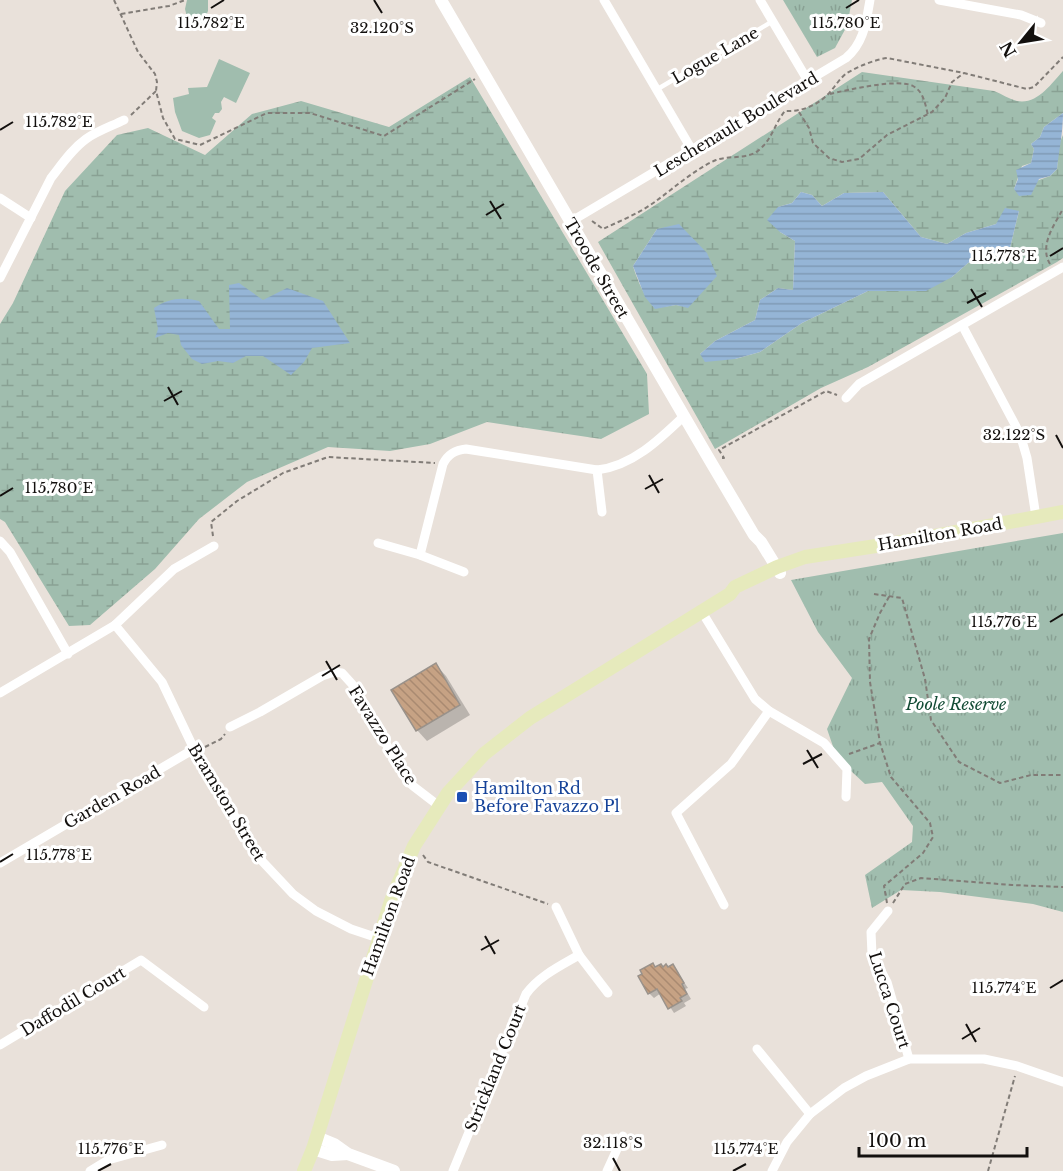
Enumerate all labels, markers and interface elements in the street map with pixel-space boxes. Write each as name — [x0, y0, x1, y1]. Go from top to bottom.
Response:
north arrow — [991, 12, 1051, 72]
text: 115.782°E — [177, 13, 245, 32]
text: 115.780°E — [812, 13, 881, 32]
text: 32.120°S — [350, 18, 414, 37]
street label: Logue Lane — [668, 22, 762, 88]
text: N — [996, 38, 1020, 61]
street label: Leschenault Boulevard — [650, 67, 822, 181]
text: 115.782°E — [25, 112, 93, 131]
street label: Troode Street — [560, 214, 634, 322]
text: 115.778°E — [971, 246, 1037, 265]
text: 32.122°S — [983, 425, 1045, 444]
text: 115.780°E — [25, 478, 94, 497]
street label: Hamilton Road — [876, 513, 1004, 555]
text: 115.776°E — [971, 612, 1037, 631]
street label: Favazzo Place — [345, 682, 421, 788]
park label: Poole Reserve — [905, 694, 1007, 714]
street label: Bramston Street — [184, 740, 270, 864]
street label: Garden Road — [60, 761, 164, 833]
place label: Hamilton Rd Before Favazzo Pl — [474, 778, 620, 816]
marker: Hamilton Rd Before Favazzo Pl — [455, 790, 469, 804]
text: 115.778°E — [26, 845, 92, 864]
street label: Hamilton Road — [357, 853, 419, 979]
street label: Lucca Court — [865, 949, 915, 1051]
street label: Daffodil Court — [17, 962, 129, 1040]
text: 115.774°E — [972, 978, 1037, 997]
street label: Strickland Court — [460, 1001, 530, 1135]
scale bar — [859, 1120, 1027, 1158]
text: 100 m — [868, 1130, 926, 1152]
text: 32.118°S — [583, 1133, 643, 1152]
text: 115.776°E — [78, 1139, 144, 1158]
text: 115.774°E — [714, 1139, 779, 1158]

